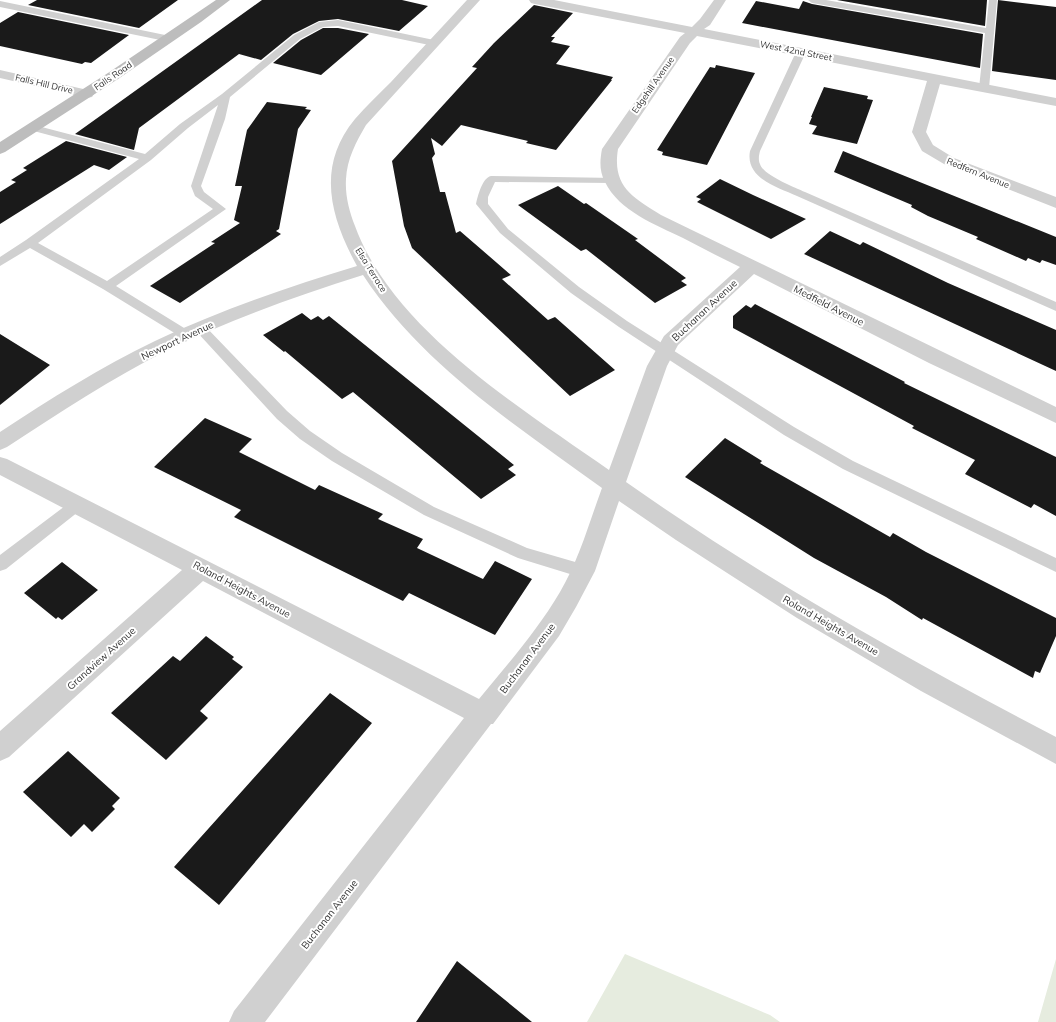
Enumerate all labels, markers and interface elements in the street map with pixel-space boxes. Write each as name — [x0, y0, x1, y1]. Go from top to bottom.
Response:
street label: West 42nd Street — [759, 38, 833, 63]
street label: Edgehill Avenue — [629, 54, 676, 115]
street label: Falls Road — [92, 59, 134, 92]
street label: Falls Hill Drive — [14, 72, 74, 96]
street label: Redfern Avenue — [945, 155, 1011, 190]
street label: Elsa Terrace — [353, 245, 390, 294]
street label: Buchanan Avenue — [669, 277, 740, 344]
street label: Medfield Avenue — [792, 282, 866, 329]
street label: Newport Avenue — [139, 318, 215, 363]
street label: Roland Heights Avenue — [191, 558, 293, 621]
street label: Roland Heights Avenue — [780, 593, 881, 658]
street label: Buchanan Avenue — [497, 621, 558, 696]
street label: Grandview Avenue — [64, 624, 138, 693]
street label: Buchanan Avenue — [298, 877, 361, 952]

